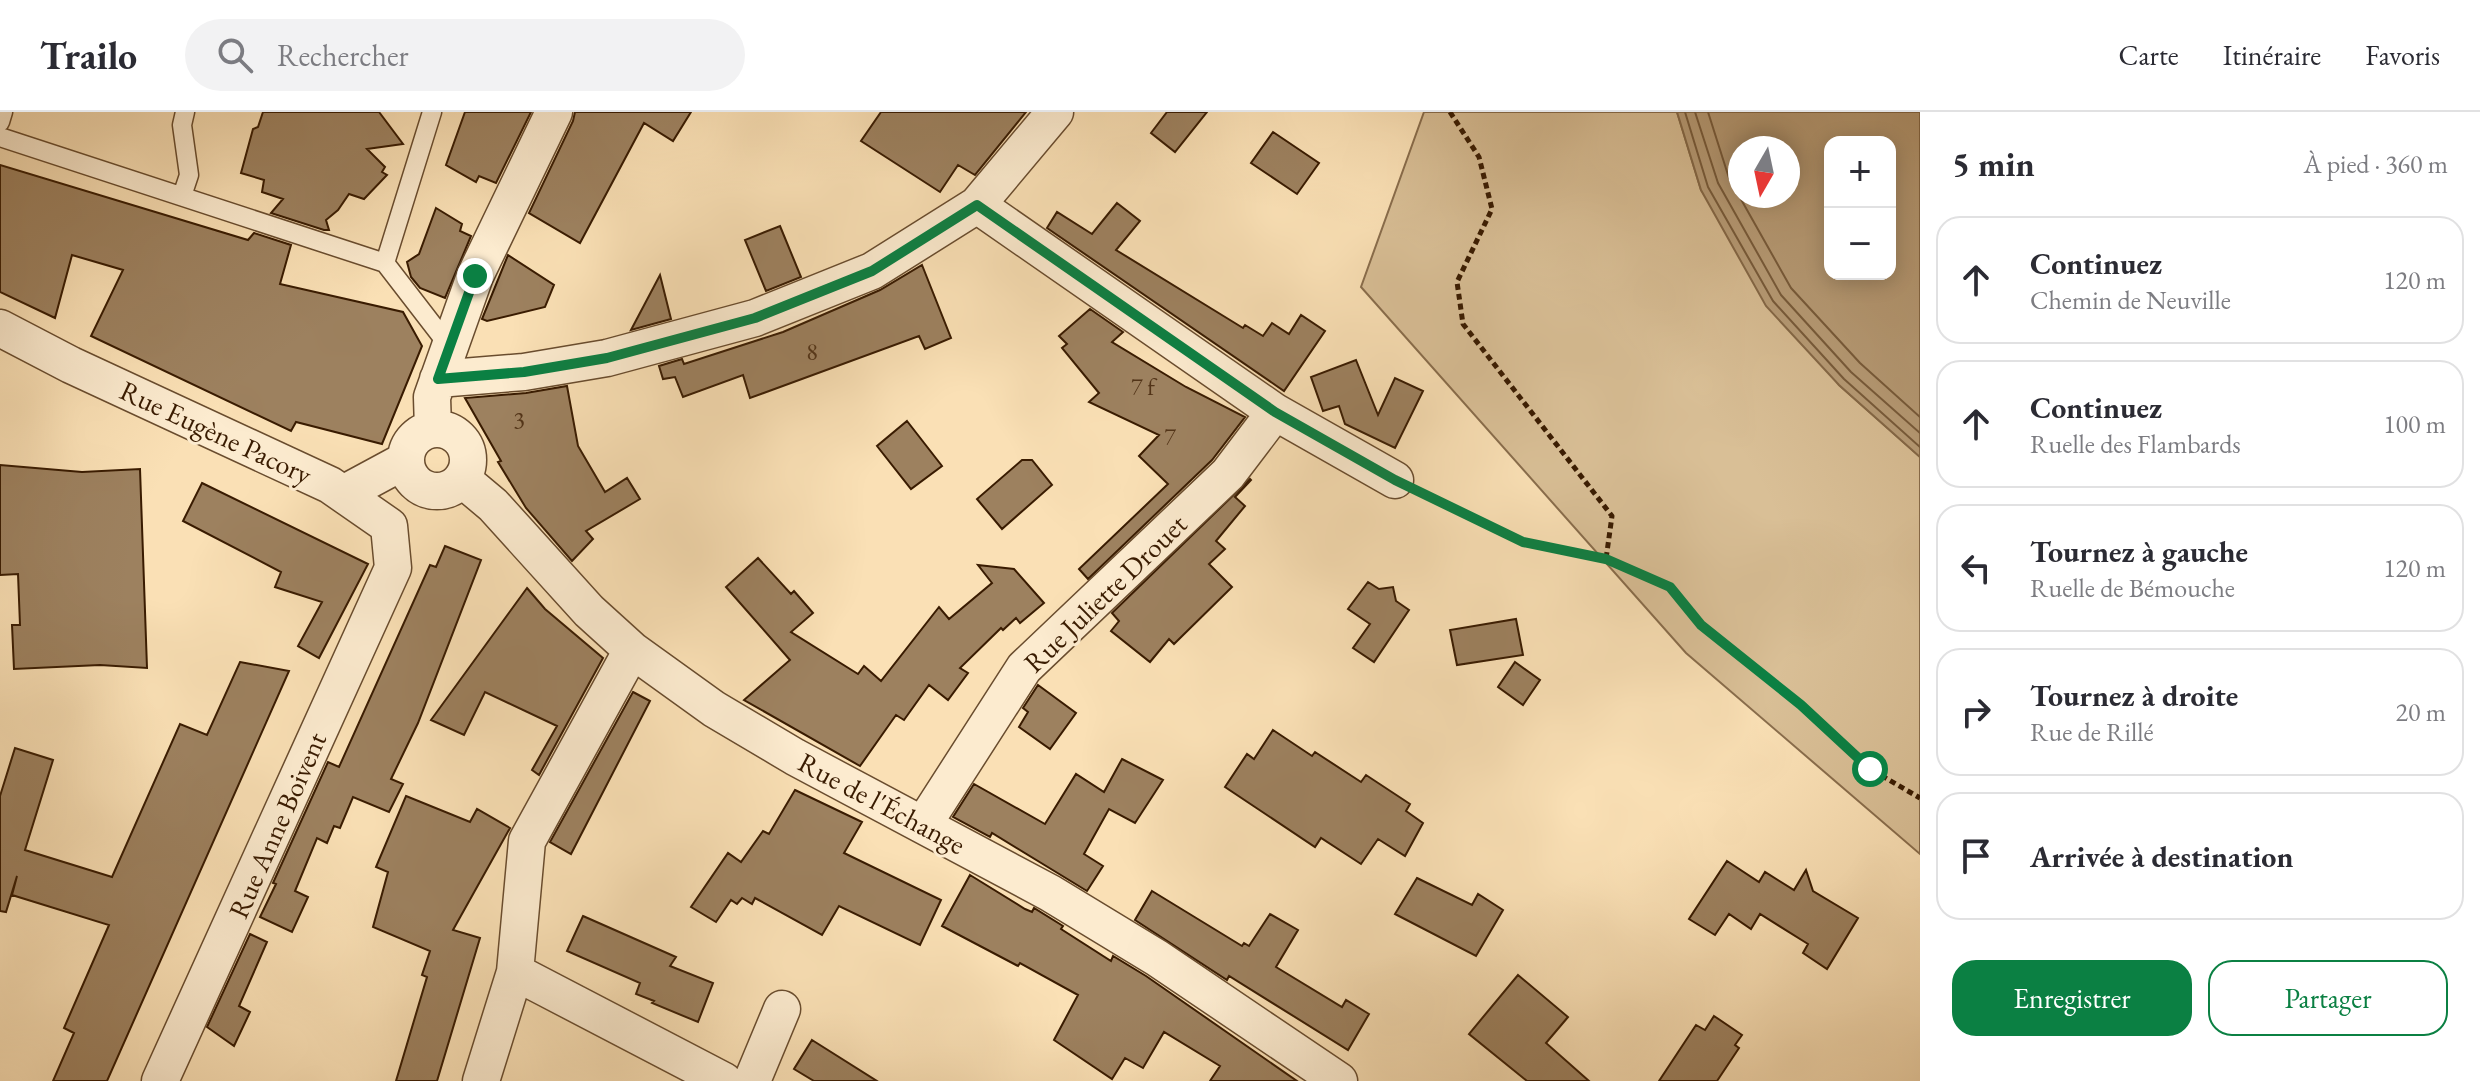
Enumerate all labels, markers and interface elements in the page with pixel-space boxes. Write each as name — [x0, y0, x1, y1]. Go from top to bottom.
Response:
search box — [185, 19, 745, 91]
text: Trailo — [40, 31, 137, 80]
icon: search — [213, 33, 257, 77]
text: Rechercher — [277, 36, 409, 75]
text: Carte — [2119, 37, 2179, 73]
text: Itinéraire — [2223, 37, 2321, 73]
text: Favoris — [2365, 37, 2440, 73]
north arrow — [1728, 136, 1800, 208]
map controls — [1824, 136, 1896, 280]
button: + — [1824, 136, 1896, 208]
text: 5 min — [1952, 142, 2035, 186]
text: À pied · 360 m — [2303, 147, 2448, 181]
button: − — [1824, 208, 1896, 280]
text: Continuez — [2030, 244, 2162, 283]
route end — [457, 258, 493, 294]
icon: ahead — [1954, 258, 1998, 302]
text: 120 m — [2383, 263, 2446, 297]
text: Chemin de Neuville — [2030, 283, 2231, 317]
house number: 8 — [806, 336, 818, 367]
house number: 7 f — [1131, 371, 1158, 402]
street label: Rue Eugène Pacory — [114, 372, 318, 493]
text: Continuez — [2030, 388, 2162, 427]
icon: ahead — [1954, 402, 1998, 446]
house number: 3 — [513, 404, 525, 435]
text: 100 m — [2383, 407, 2446, 441]
house number: 7 — [1164, 421, 1176, 452]
text: Ruelle des Flambards — [2030, 427, 2241, 461]
street label: Rue Juliette Drouet — [1016, 506, 1194, 680]
text: Tournez à gauche — [2030, 532, 2248, 571]
icon: left — [1954, 546, 1998, 590]
text: 120 m — [2383, 551, 2446, 585]
text: Ruelle de Bémouche — [2030, 571, 2235, 605]
text: Tournez à droite — [2030, 676, 2238, 715]
icon: right — [1954, 690, 1998, 734]
text: 20 m — [2396, 695, 2446, 729]
text: Rue de Rillé — [2030, 715, 2154, 749]
street label: Rue Anne Boivent — [220, 726, 334, 924]
street label: Rue de l'Échange — [792, 744, 972, 862]
route start — [1852, 751, 1888, 787]
icon: arrive — [1954, 834, 1998, 878]
text: Arrivée à destination — [2030, 837, 2293, 876]
button: Enregistrer — [1952, 960, 2192, 1036]
button: Partager — [2208, 960, 2448, 1036]

